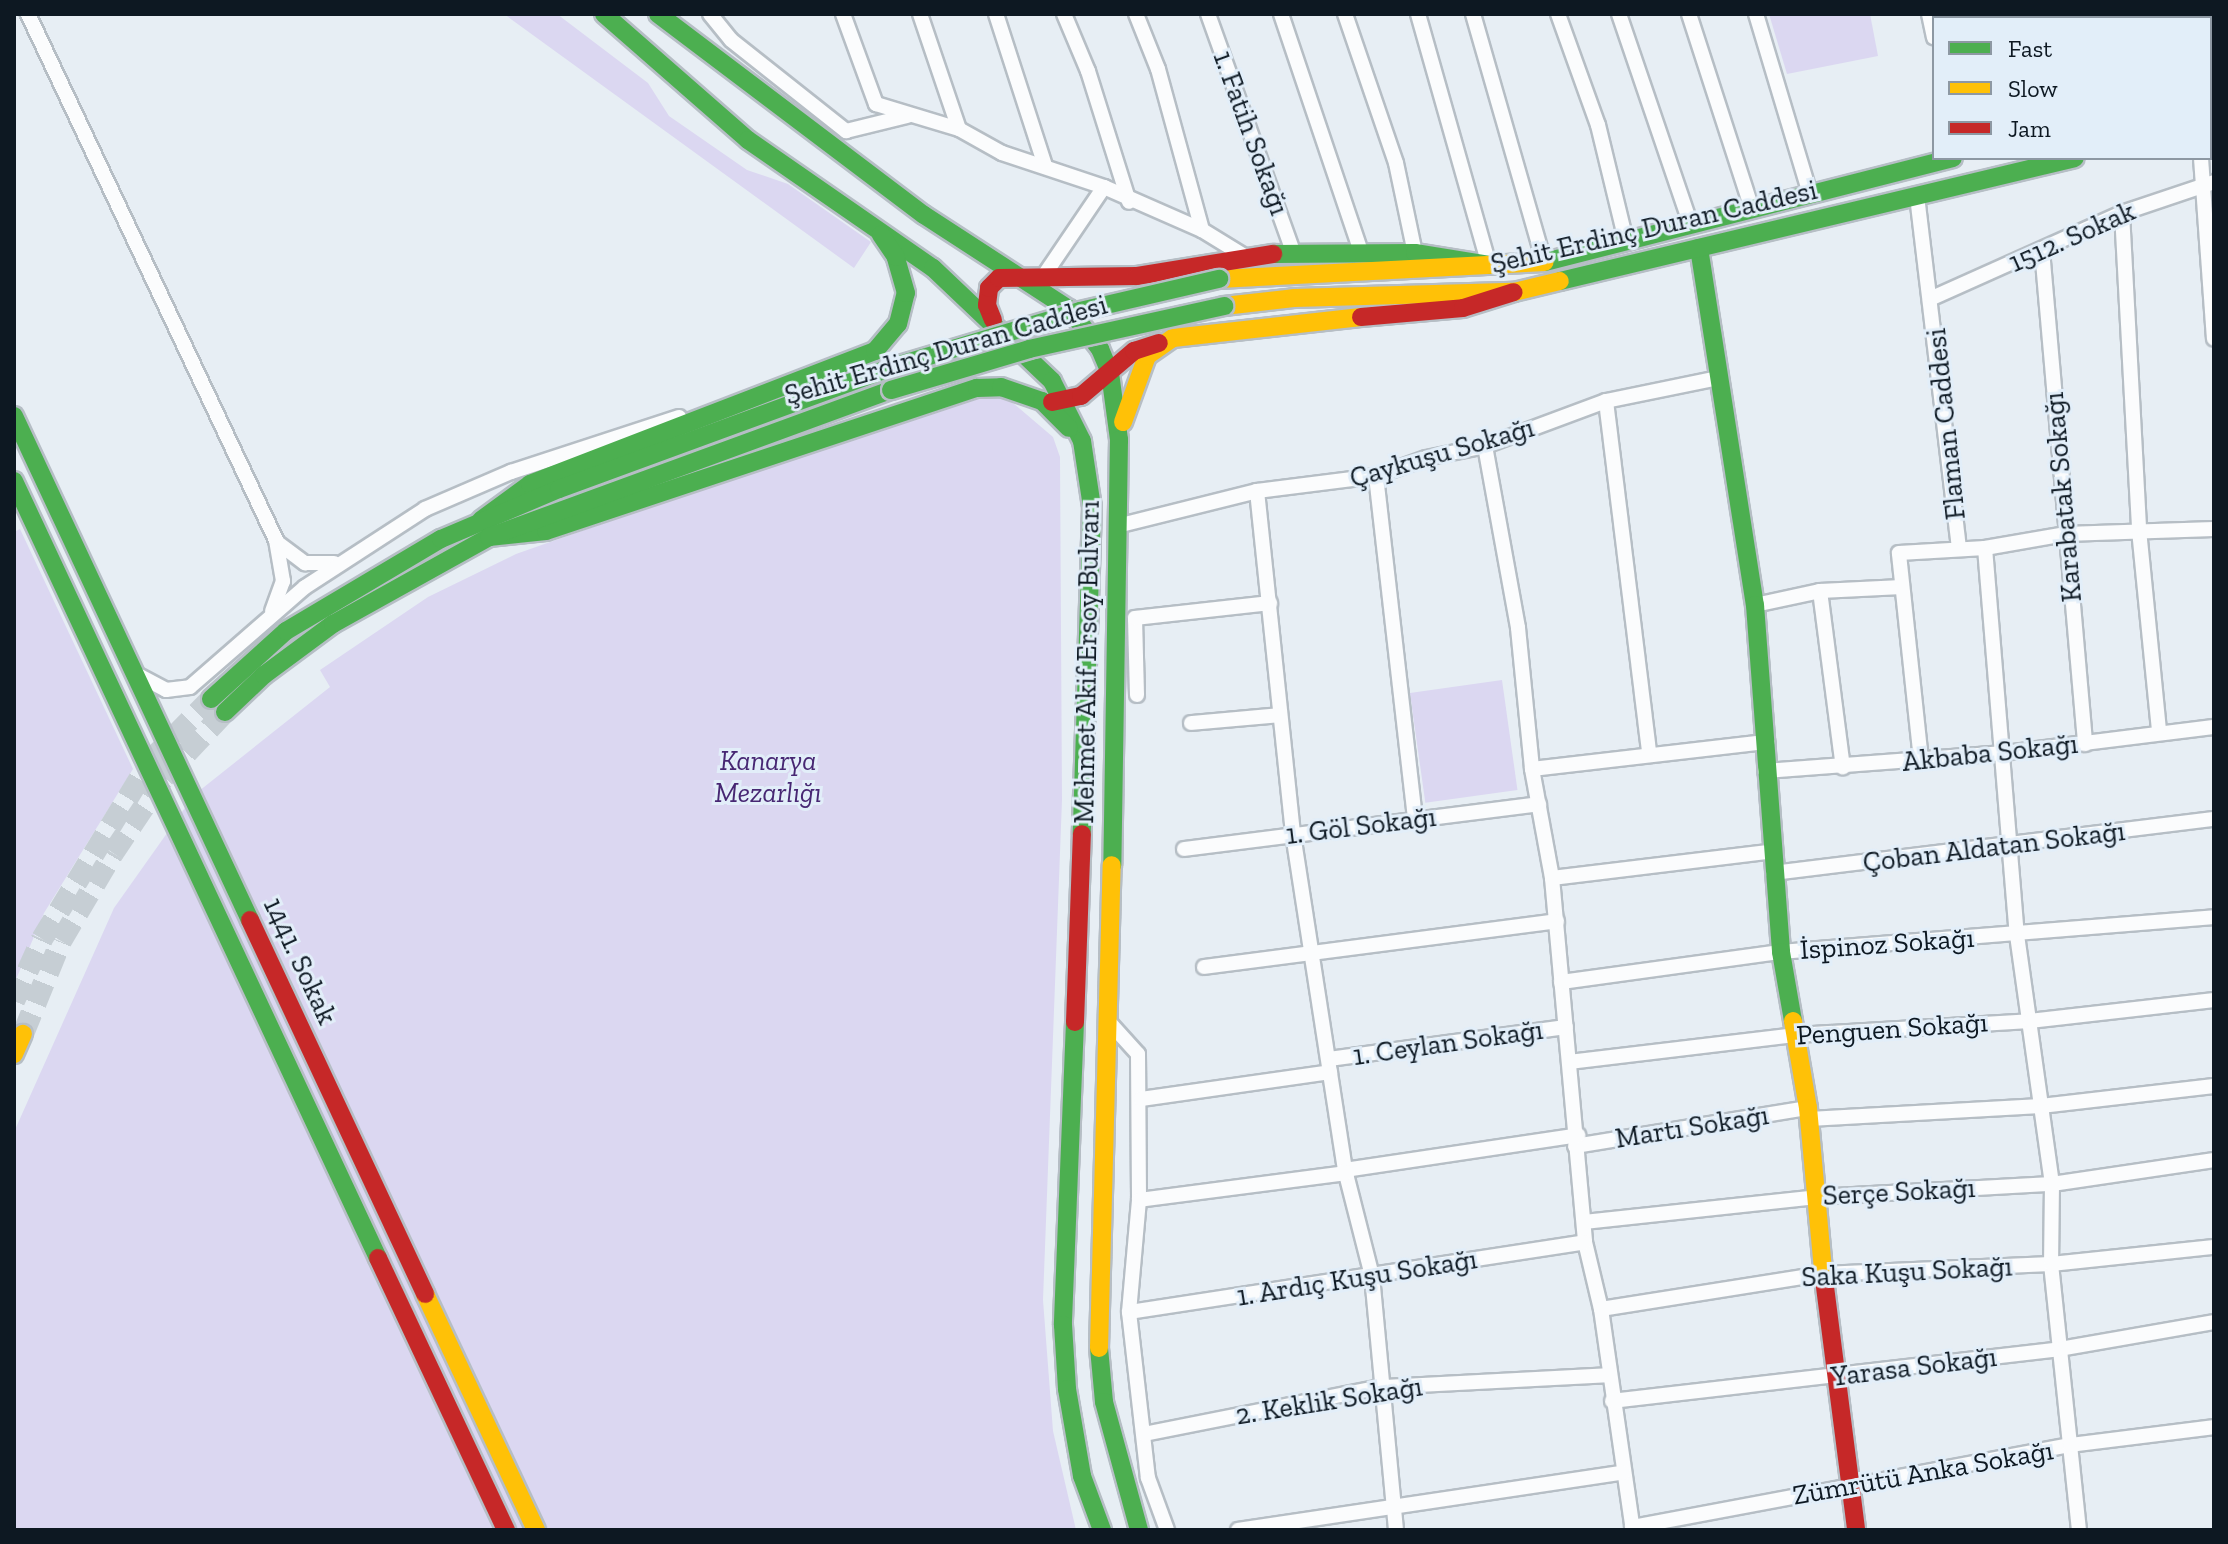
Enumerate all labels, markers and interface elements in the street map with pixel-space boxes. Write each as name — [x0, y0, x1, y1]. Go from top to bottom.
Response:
legend — [1932, 16, 2212, 160]
text: Fast — [2008, 34, 2052, 63]
street label: 1. Fatih Sokağı — [1206, 46, 1296, 220]
text: Slow — [2008, 74, 2058, 103]
text: Jam — [2008, 114, 2051, 143]
street label: Şehit Erdinç Duran Caddesi — [1488, 173, 1820, 281]
street label: 1512. Sokak — [2004, 194, 2140, 280]
street label: Şehit Erdinç Duran Caddesi — [781, 288, 1111, 412]
street label: Flaman Caddesi — [1919, 327, 1973, 521]
street label: Karabatak Sokağı — [2037, 391, 2089, 603]
street label: Çaykuşu Sokağı — [1346, 411, 1538, 495]
street label: Mehmet Akif Ersoy Bulvarı — [1067, 499, 1107, 825]
street label: Akbaba Sokağı — [1900, 727, 2080, 779]
park label: Kanarya Mezarlığı — [714, 744, 822, 810]
street label: 1. Göl Sokağı — [1284, 800, 1438, 852]
street label: Çoban Aldatan Sokağı — [1861, 814, 2127, 880]
street label: 1441. Sokak — [256, 892, 344, 1030]
street label: İspinoz Sokağı — [1799, 921, 1975, 967]
street label: Penguen Sokağı — [1795, 1006, 1989, 1052]
street label: 1. Ceylan Sokağı — [1351, 1013, 1545, 1073]
street label: Martı Sokağı — [1613, 1098, 1771, 1156]
street label: Serçe Sokağı — [1822, 1171, 1976, 1213]
street label: 1. Ardıç Kuşu Sokağı — [1234, 1242, 1480, 1314]
street label: Saka Kuşu Sokağı — [1801, 1250, 2013, 1294]
street label: Yarasa Sokağı — [1829, 1340, 1999, 1394]
street label: 2. Keklik Sokağı — [1233, 1370, 1425, 1432]
street label: Zümrütü Anka Sokağı — [1790, 1433, 2056, 1513]

